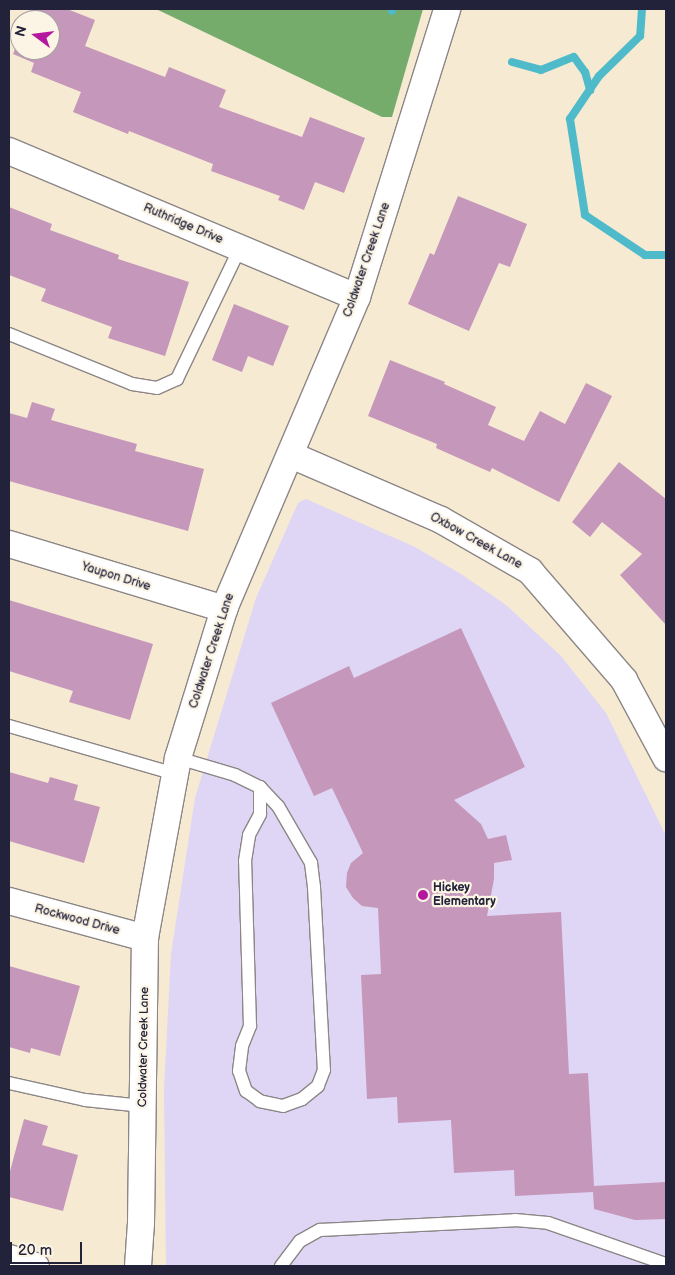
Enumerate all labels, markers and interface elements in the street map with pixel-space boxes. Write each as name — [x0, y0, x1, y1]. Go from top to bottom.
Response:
north arrow — [10, 10, 60, 60]
text: N — [11, 24, 31, 39]
street label: Ruthridge Drive — [141, 201, 225, 247]
street label: Coldwater Creek Lane — [341, 201, 393, 319]
street label: Oxbow Creek Lane — [428, 510, 524, 572]
street label: Yaupon Drive — [80, 560, 152, 594]
street label: Coldwater Creek Lane — [187, 592, 237, 710]
place label: Hickey Elementary — [433, 881, 496, 909]
marker: Hickey Elementary — [417, 889, 429, 901]
street label: Rockwood Drive — [33, 902, 121, 938]
street label: Coldwater Creek Lane — [136, 987, 152, 1107]
scale bar — [12, 1232, 85, 1264]
text: 20 m — [18, 1241, 52, 1260]

